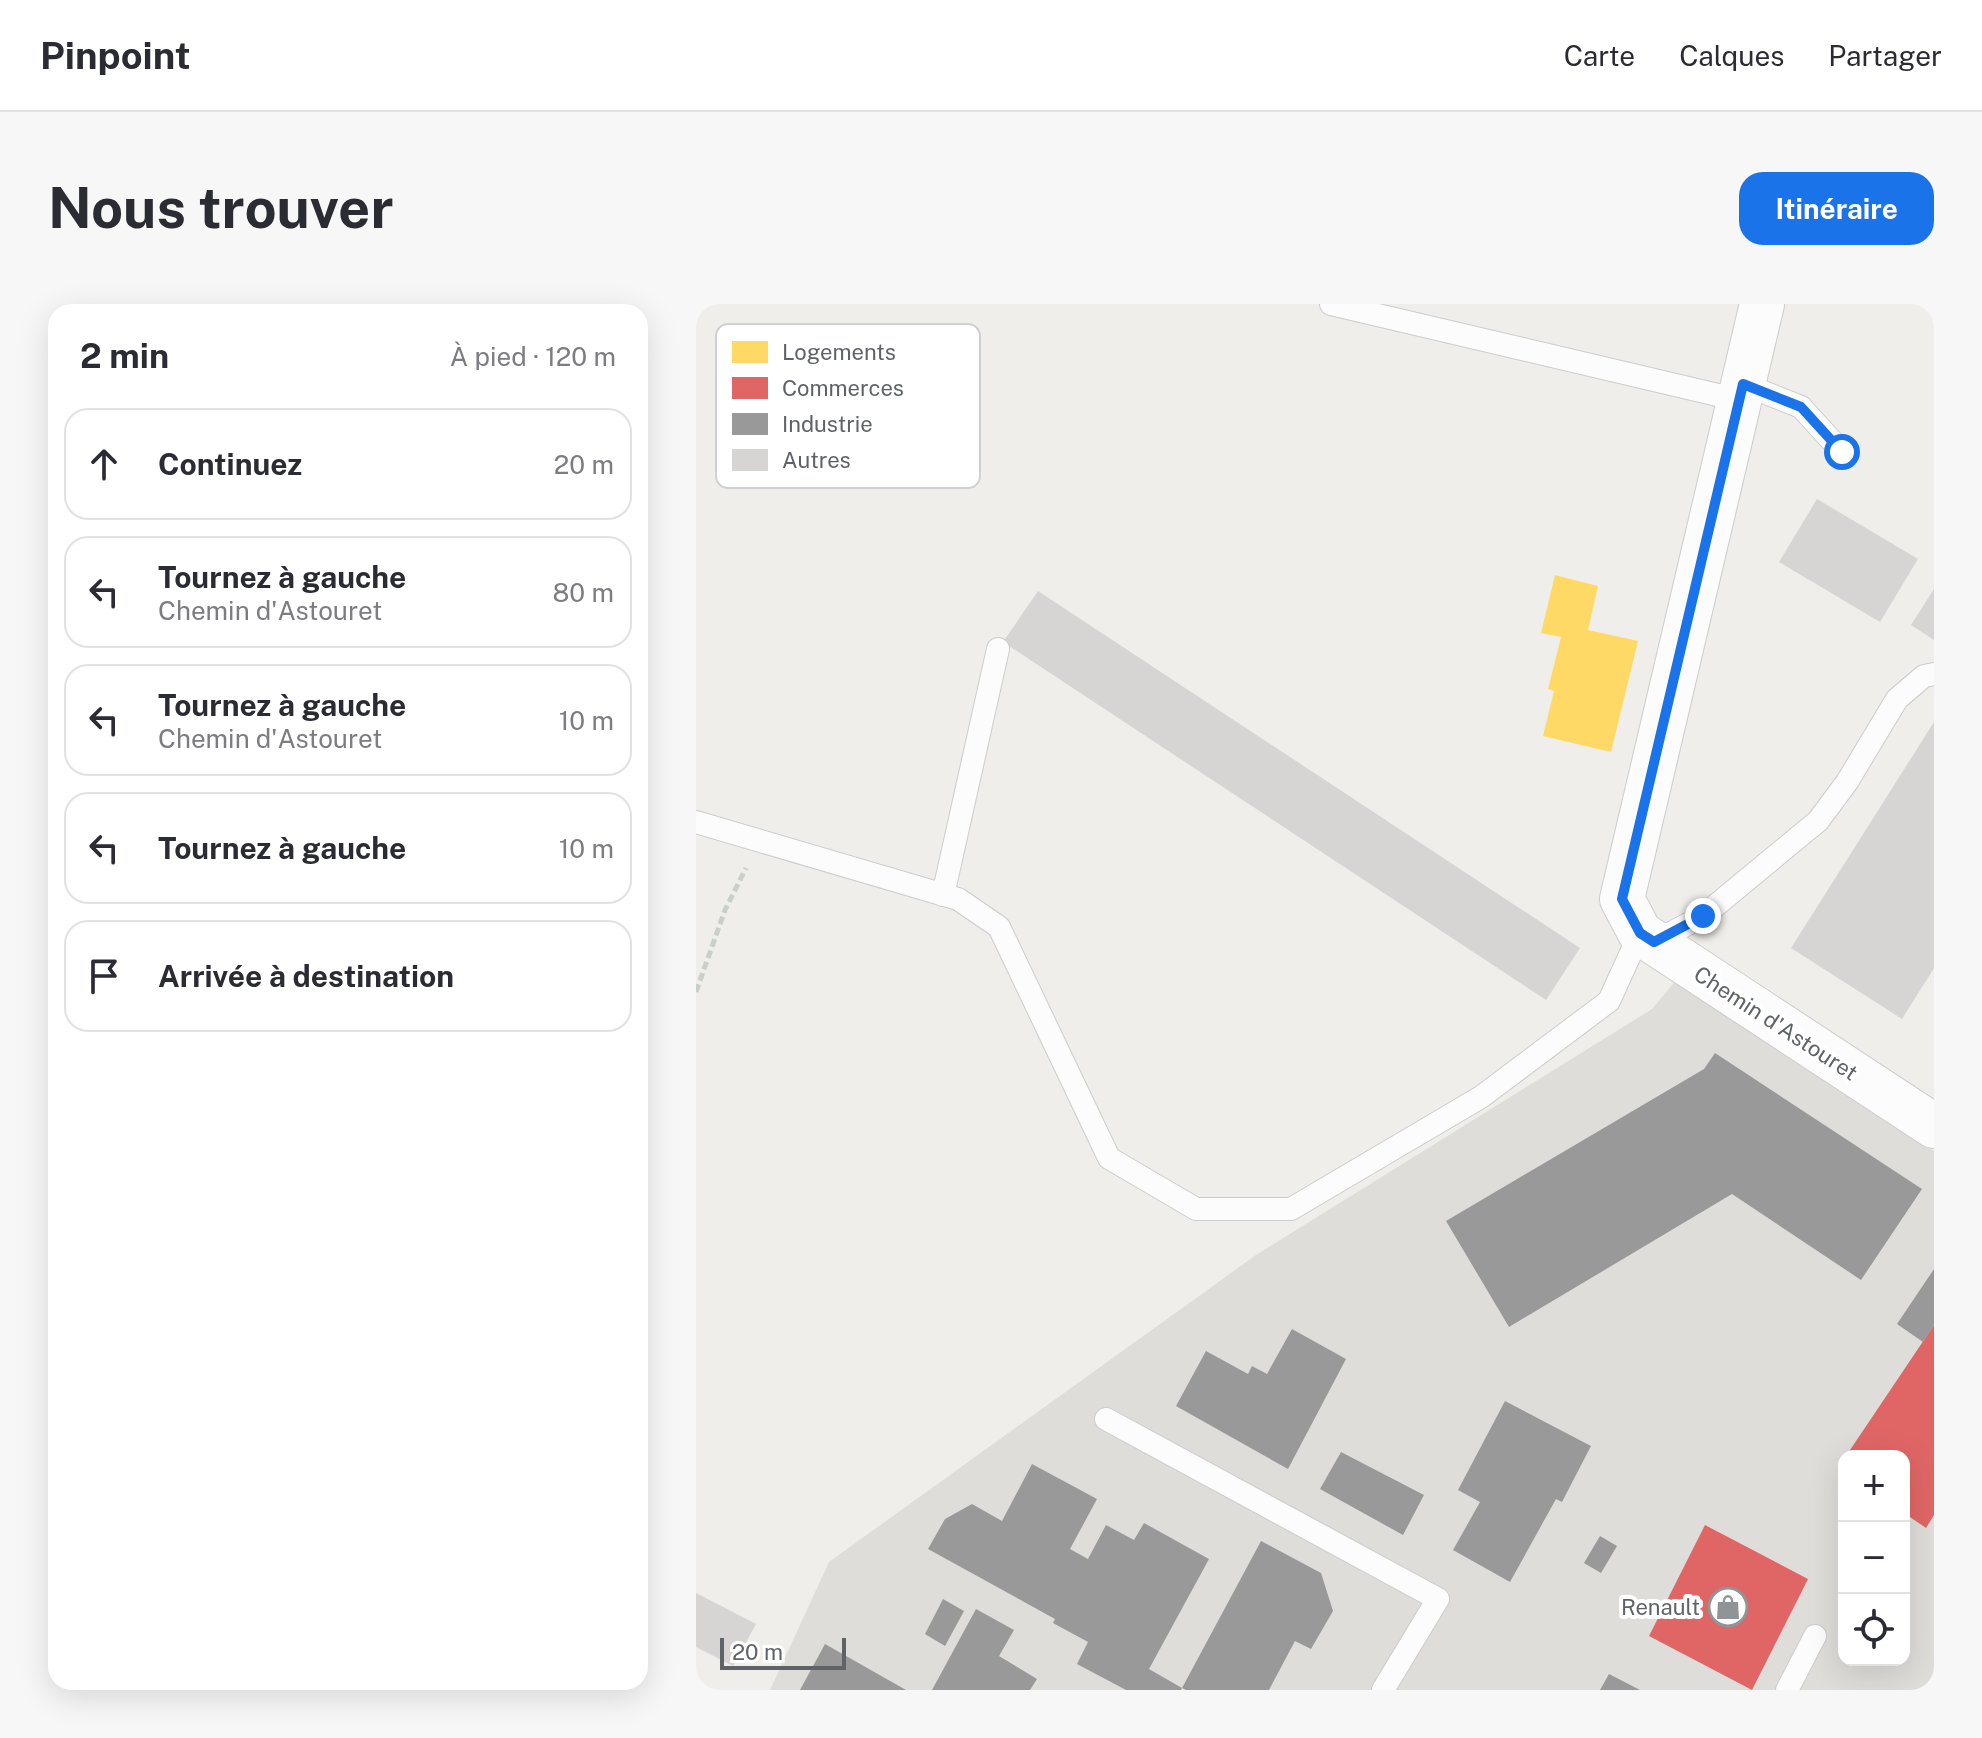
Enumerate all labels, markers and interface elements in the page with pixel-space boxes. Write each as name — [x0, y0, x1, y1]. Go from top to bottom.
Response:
text: Pinpoint — [40, 33, 190, 78]
text: Carte — [1564, 39, 1635, 72]
text: Calques — [1679, 39, 1784, 72]
text: Partager — [1828, 39, 1942, 72]
button: Itinéraire — [1739, 172, 1934, 245]
text: Nous trouver — [48, 175, 393, 241]
legend — [716, 324, 980, 488]
text: 2 min — [80, 336, 169, 376]
text: Logements — [782, 339, 896, 365]
text: À pied · 120 m — [450, 341, 616, 372]
text: Commerces — [782, 375, 904, 401]
text: Industrie — [782, 411, 873, 437]
route start — [1824, 434, 1860, 470]
icon: ahead — [82, 442, 126, 486]
text: Continuez — [158, 446, 302, 482]
text: Autres — [782, 447, 851, 473]
text: 20 m — [554, 449, 614, 480]
text: Tournez à gauche — [158, 559, 406, 595]
icon: left — [82, 570, 126, 614]
text: 80 m — [553, 577, 614, 608]
text: Chemin d'Astouret — [158, 595, 382, 626]
text: Tournez à gauche — [158, 687, 406, 723]
icon: left — [82, 698, 126, 742]
text: 10 m — [559, 705, 614, 736]
text: Chemin d'Astouret — [158, 723, 382, 754]
icon: left — [82, 826, 126, 870]
text: Tournez à gauche — [158, 830, 406, 866]
text: 10 m — [559, 833, 614, 864]
route end — [1685, 898, 1721, 934]
icon: arrive — [82, 954, 126, 998]
text: Arrivée à destination — [158, 958, 454, 994]
street label: Chemin d'Astouret — [1689, 960, 1863, 1086]
map controls — [1838, 1450, 1910, 1666]
button: + — [1838, 1450, 1910, 1522]
button: − — [1838, 1522, 1910, 1594]
shop icon: Renault — [1707, 1586, 1749, 1628]
place label: Renault — [1621, 1594, 1700, 1620]
button: locate — [1838, 1594, 1910, 1666]
scale bar — [720, 1634, 846, 1670]
text: 20 m — [732, 1639, 783, 1665]

